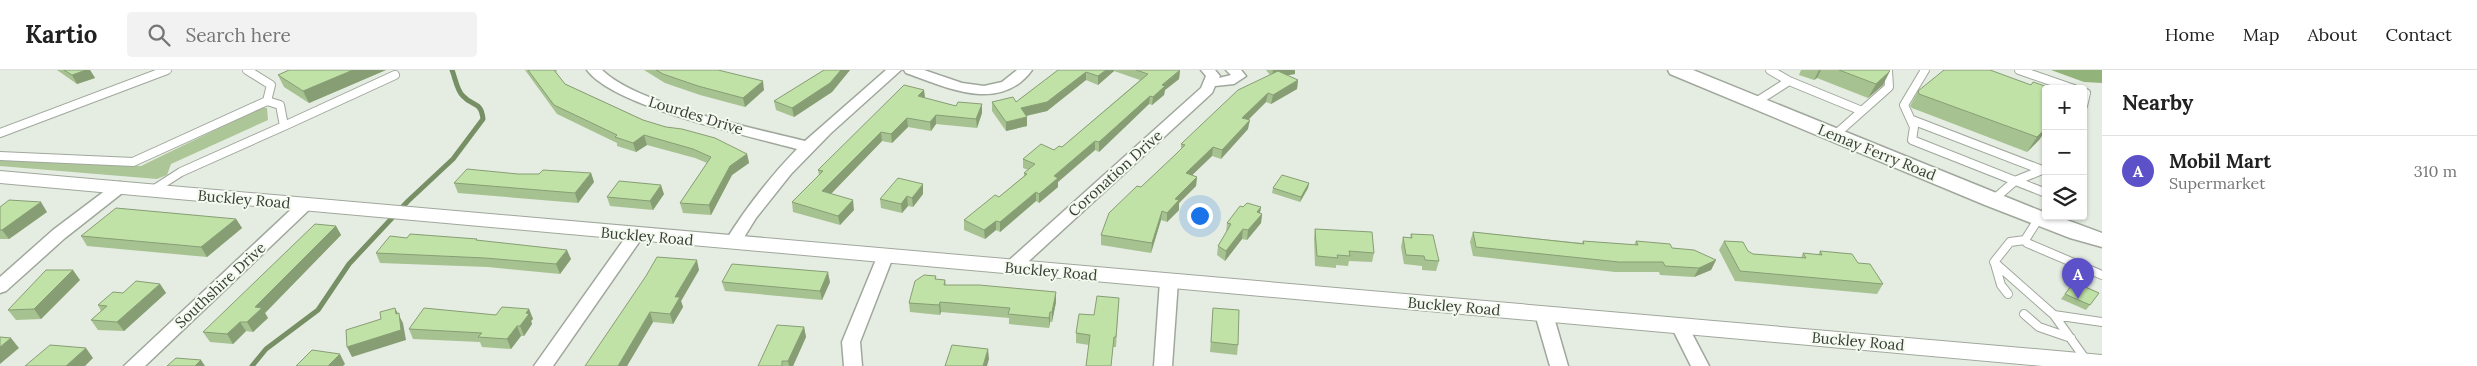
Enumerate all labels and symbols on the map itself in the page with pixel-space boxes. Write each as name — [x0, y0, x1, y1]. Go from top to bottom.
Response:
street label: Lourdes Drive — [646, 92, 746, 138]
street label: Lemay Ferry Road — [1815, 120, 1939, 184]
street label: Coronation Drive — [1064, 126, 1166, 220]
street label: Buckley Road — [197, 185, 291, 213]
your location — [1187, 203, 1213, 229]
street label: Buckley Road — [600, 222, 694, 250]
street label: Southshire Drive — [171, 238, 269, 332]
street label: Buckley Road — [1004, 257, 1098, 285]
pin: A — [2062, 258, 2094, 299]
street label: Buckley Road — [1407, 292, 1501, 320]
street label: Buckley Road — [1811, 327, 1905, 355]

